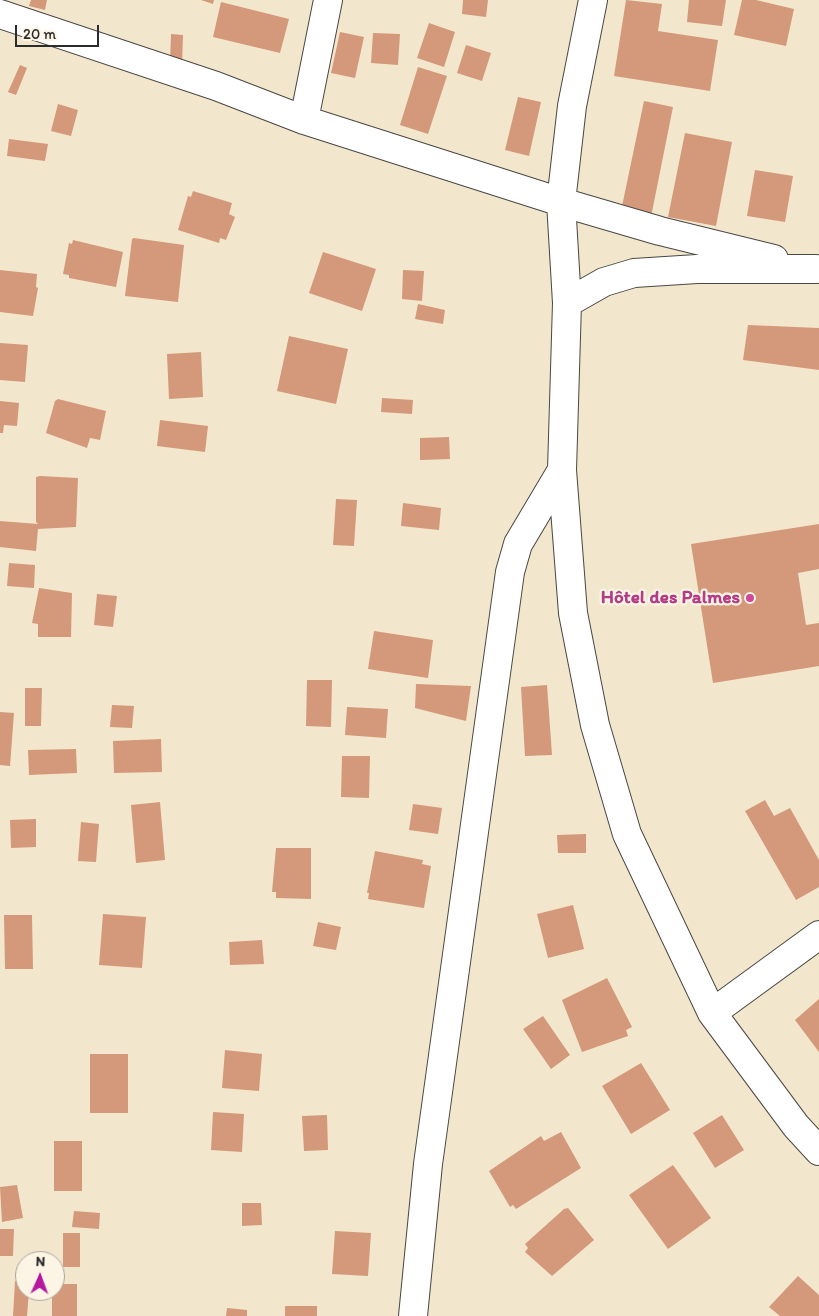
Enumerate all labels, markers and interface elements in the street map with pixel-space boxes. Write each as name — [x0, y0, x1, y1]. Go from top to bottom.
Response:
scale bar — [18, 15, 101, 47]
text: 20 m — [23, 25, 56, 43]
place label: Hôtel des Palmes — [601, 587, 740, 609]
marker: Hôtel des Palmes — [744, 592, 756, 604]
north arrow — [15, 1251, 65, 1301]
text: N — [35, 1253, 46, 1270]

